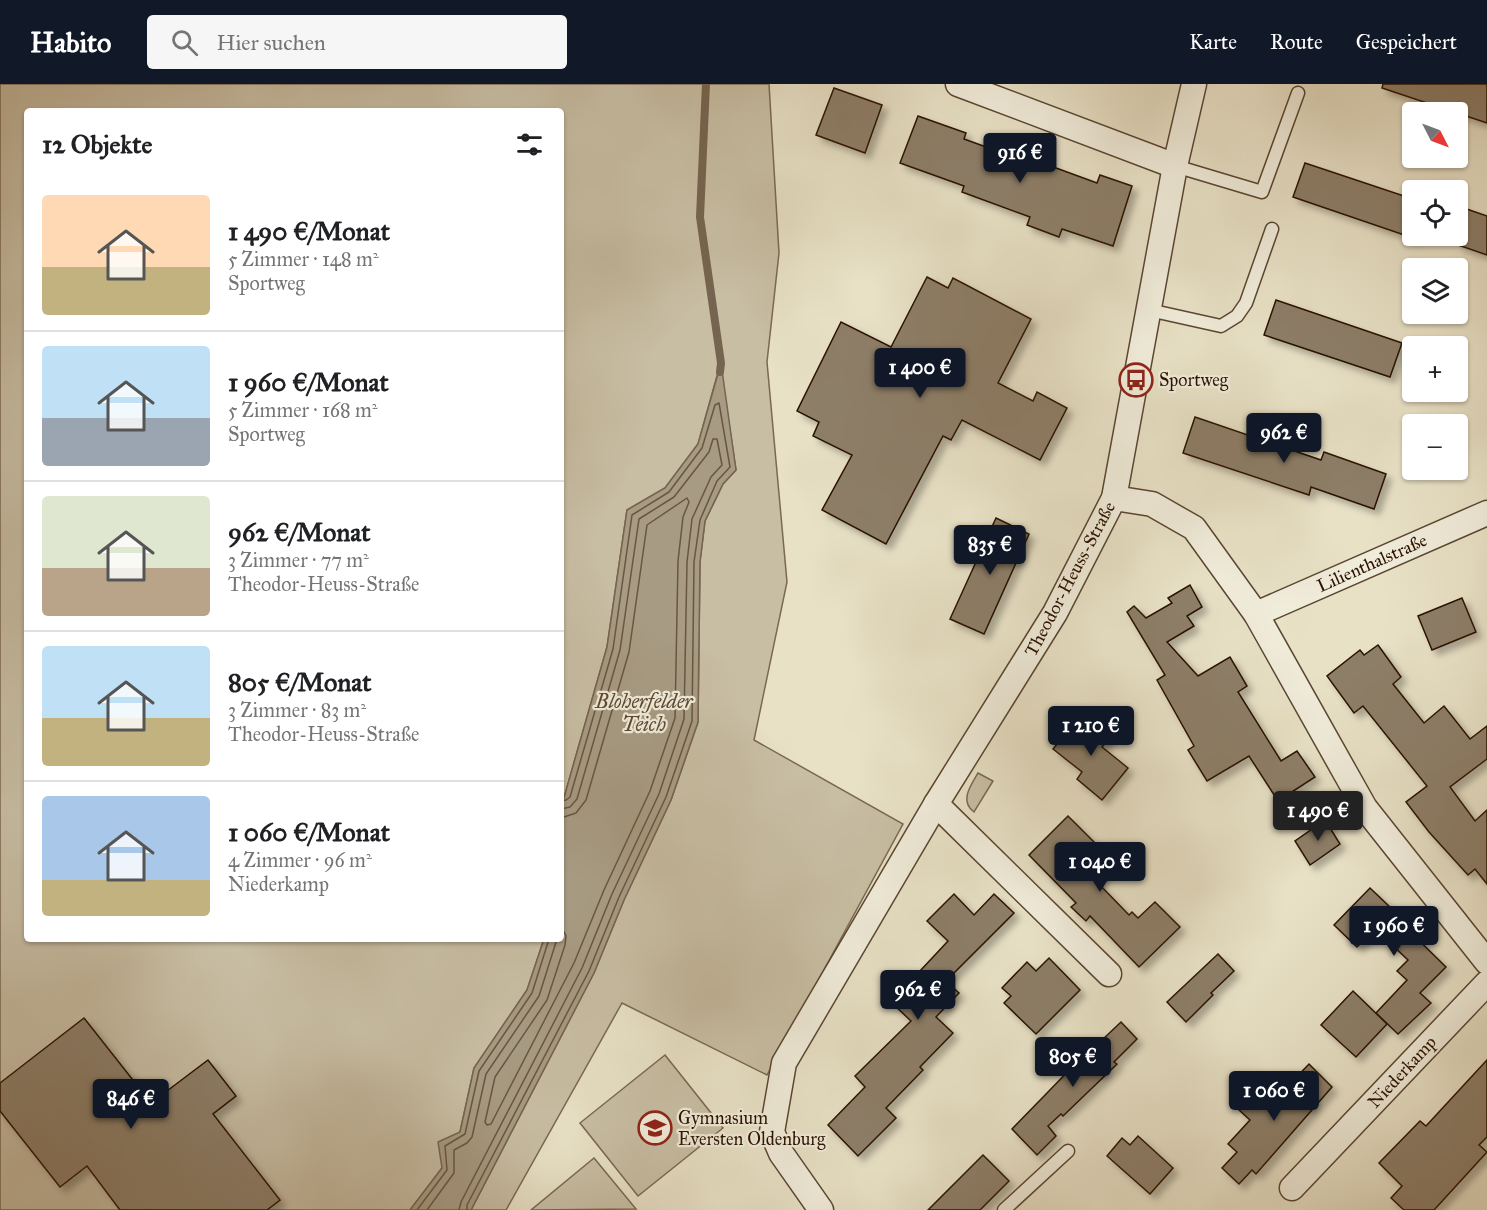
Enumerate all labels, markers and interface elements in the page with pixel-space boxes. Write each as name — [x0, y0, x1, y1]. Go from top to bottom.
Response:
search box — [147, 15, 567, 69]
text: Habito — [30, 25, 111, 60]
icon: search — [168, 26, 201, 59]
text: Hier suchen — [216, 29, 326, 56]
text: Karte — [1189, 29, 1237, 55]
text: Route — [1270, 29, 1323, 55]
text: Gespeichert — [1356, 29, 1457, 55]
north arrow — [1402, 102, 1468, 168]
map controls — [1402, 102, 1468, 480]
text: 12 Objekte — [42, 128, 152, 160]
icon: filters — [513, 128, 546, 161]
pin: 916 € — [978, 133, 1062, 184]
text: 916 € — [997, 140, 1043, 164]
button: locate — [1402, 180, 1468, 246]
text: 1 490 €/Monat — [228, 215, 390, 247]
icon: home — [90, 219, 162, 291]
text: 5 Zimmer · 148 m² — [228, 247, 379, 271]
button: layers — [1402, 258, 1468, 324]
text: Sportweg — [228, 271, 305, 295]
button: + — [1402, 336, 1468, 402]
pin: 1 400 € — [865, 348, 975, 399]
text: 1 400 € — [888, 355, 952, 379]
bus stop icon: Sportweg — [1118, 362, 1154, 398]
text: 1 960 €/Monat — [228, 366, 389, 398]
place label: Sportweg — [1159, 369, 1229, 392]
icon: home — [90, 370, 162, 442]
text: 5 Zimmer · 168 m² — [228, 398, 378, 422]
pin: 962 € — [1242, 413, 1326, 464]
button: − — [1402, 414, 1468, 480]
text: 962 € — [1260, 420, 1308, 444]
text: Sportweg — [228, 422, 305, 446]
street label: Theodor-Heuss-Straße — [1020, 498, 1120, 660]
text: 962 €/Monat — [228, 516, 371, 548]
icon: home — [90, 520, 162, 592]
pin: 835 € — [948, 525, 1032, 576]
street label: Lilienthalstraße — [1314, 529, 1430, 597]
text: 835 € — [968, 532, 1012, 556]
text: 3 Zimmer · 77 m² — [228, 548, 369, 572]
text: Theodor-Heuss-Straße — [228, 572, 419, 596]
text: 805 €/Monat — [228, 666, 371, 698]
icon: home — [90, 670, 162, 742]
water label: Bloherfelder Teich — [594, 689, 694, 736]
text: 3 Zimmer · 83 m² — [228, 698, 366, 722]
pin: 1 210 € — [1036, 706, 1146, 757]
text: 1 210 € — [1062, 713, 1120, 737]
text: Theodor-Heuss-Straße — [228, 722, 419, 746]
pin: 1 490 € — [1263, 791, 1373, 842]
text: 1 490 € — [1287, 798, 1349, 822]
text: 1 060 €/Monat — [228, 816, 390, 848]
icon: home — [90, 820, 162, 892]
pin: 1 040 € — [1045, 842, 1155, 893]
text: 4 Zimmer · 96 m² — [228, 848, 372, 872]
text: 1 040 € — [1068, 849, 1132, 873]
text: Niederkamp — [228, 872, 329, 896]
pin: 1 960 € — [1339, 906, 1449, 957]
text: 1 960 € — [1363, 913, 1425, 937]
pin: 962 € — [876, 970, 960, 1021]
text: 962 € — [894, 977, 942, 1001]
street label: Niederkamp — [1363, 1031, 1441, 1113]
pin: 805 € — [1031, 1037, 1115, 1088]
text: 805 € — [1049, 1044, 1097, 1068]
pin: 1 060 € — [1219, 1071, 1329, 1122]
text: 1 060 € — [1243, 1078, 1305, 1102]
pin: 846 € — [89, 1079, 173, 1130]
text: 846 € — [107, 1086, 155, 1110]
place label: Gymnasium Eversten Oldenburg — [678, 1107, 826, 1151]
school or university icon: Gymnasium Eversten Oldenburg — [637, 1110, 673, 1146]

